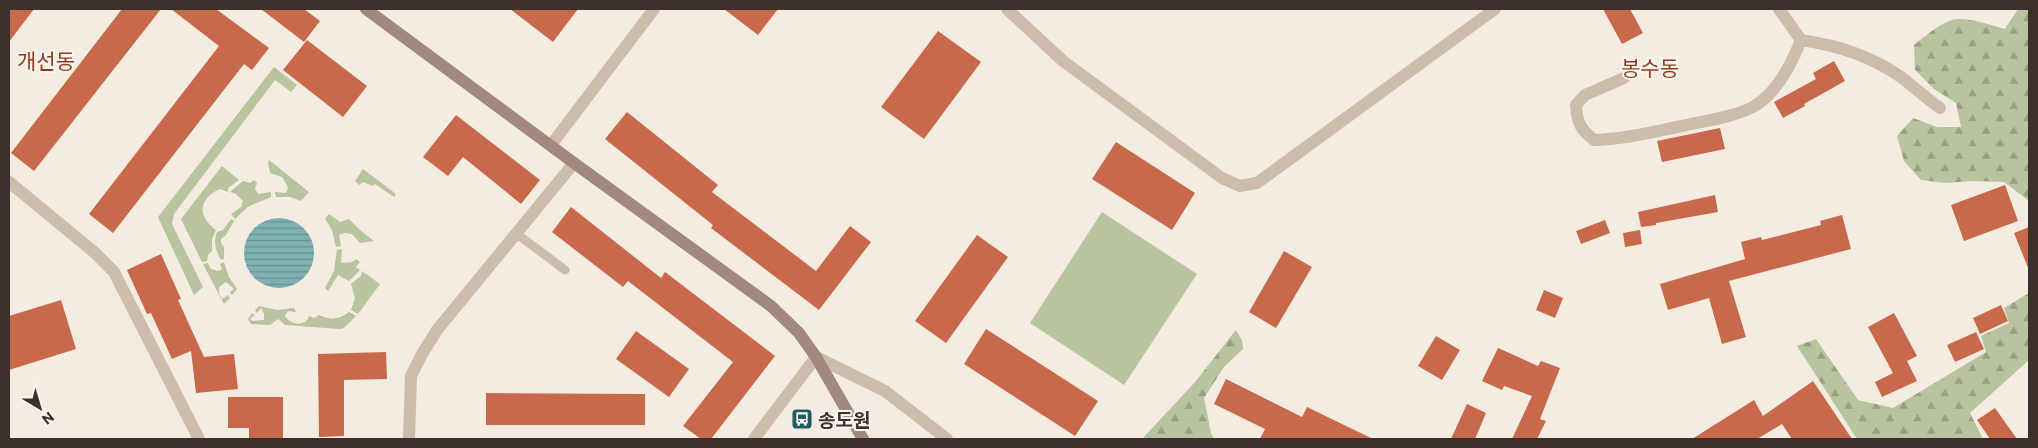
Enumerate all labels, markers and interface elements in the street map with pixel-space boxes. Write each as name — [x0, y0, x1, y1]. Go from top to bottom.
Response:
district label: 개선동 — [17, 48, 75, 73]
district label: 봉수동 — [1621, 55, 1679, 80]
north arrow — [15, 383, 65, 433]
bus stop icon: 송도원 — [790, 407, 814, 431]
place label: 송도원 — [818, 408, 870, 431]
text: N — [39, 409, 58, 429]

